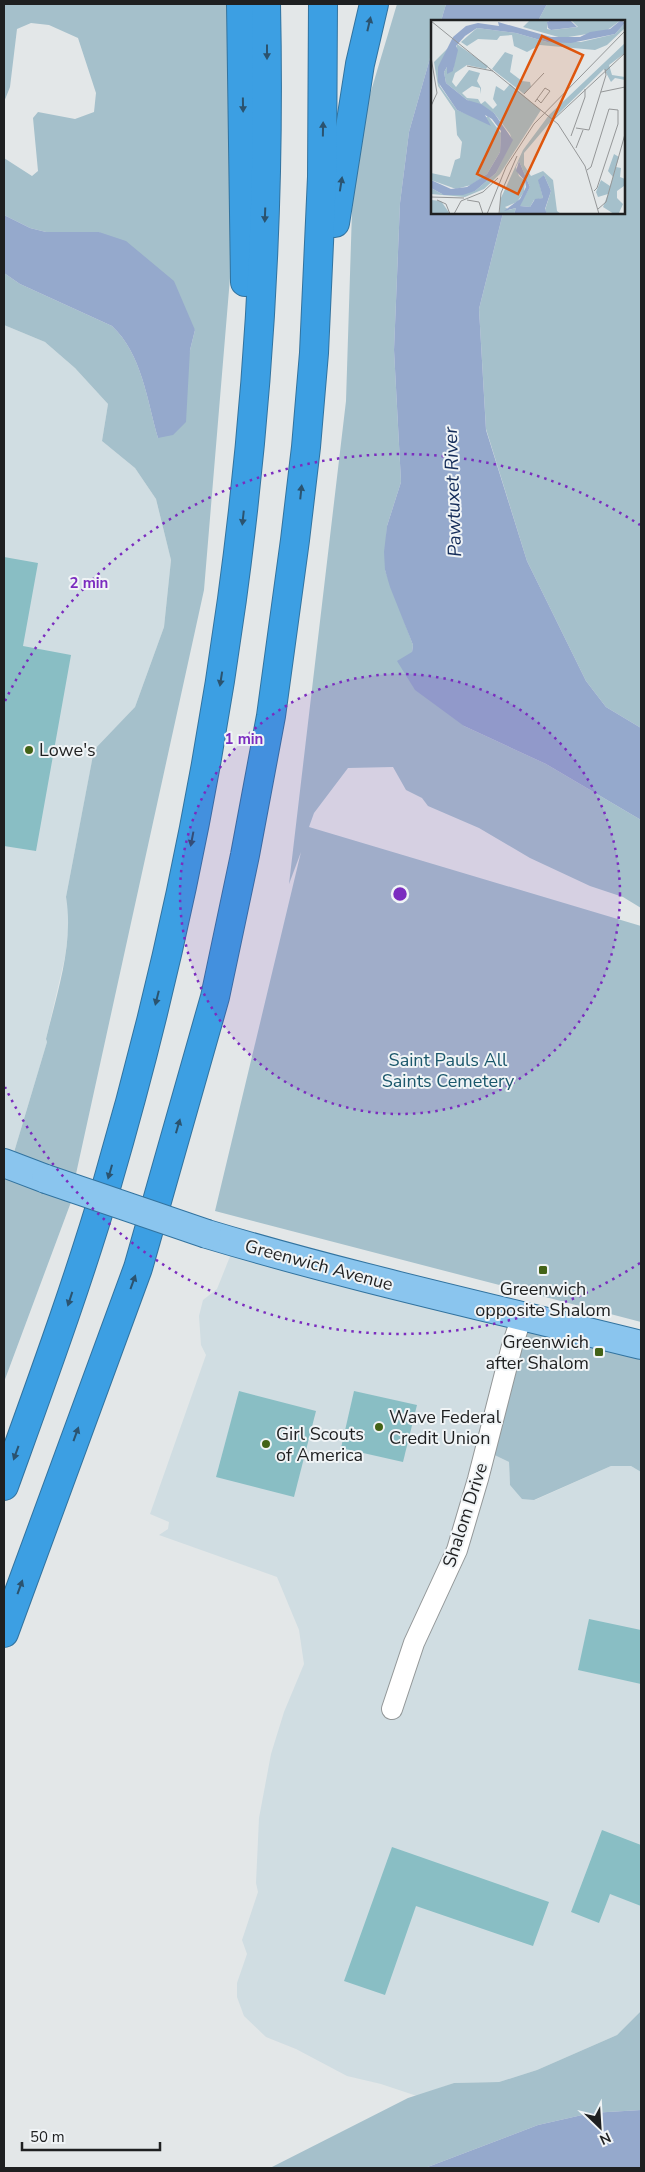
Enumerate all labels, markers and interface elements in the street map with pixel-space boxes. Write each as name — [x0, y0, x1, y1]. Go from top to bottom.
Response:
one-way arrow — [365, 16, 373, 31]
inset map — [431, 20, 625, 214]
one-way arrow — [263, 45, 271, 61]
one-way arrow — [239, 97, 247, 113]
one-way arrow — [319, 121, 327, 137]
one-way arrow — [338, 175, 346, 191]
one-way arrow — [261, 207, 269, 223]
water label: Pawtuxet River — [438, 425, 468, 557]
one-way arrow — [297, 484, 305, 500]
one-way arrow — [239, 511, 247, 527]
text: 2 min — [70, 573, 108, 593]
one-way arrow — [216, 672, 224, 688]
text: 1 min — [225, 729, 263, 749]
place label: Lowe's — [39, 738, 96, 762]
marker: Lowe's — [23, 744, 35, 756]
one-way arrow — [188, 832, 196, 848]
centre of rings — [391, 885, 409, 903]
one-way arrow — [153, 990, 161, 1005]
park label: Saint Pauls All Saints Cemetery — [382, 1048, 515, 1093]
one-way arrow — [175, 1118, 183, 1133]
one-way arrow — [106, 1165, 114, 1180]
street label: Greenwich Avenue — [242, 1234, 396, 1296]
marker: Greenwich opposite Shalom — [537, 1264, 549, 1276]
one-way arrow — [129, 1274, 137, 1289]
place label: Greenwich opposite Shalom — [475, 1277, 611, 1322]
one-way arrow — [66, 1292, 73, 1307]
place label: Greenwich after Shalom — [486, 1330, 589, 1375]
marker: Greenwich after Shalom — [593, 1346, 605, 1358]
place label: Wave Federal Credit Union — [389, 1405, 502, 1450]
marker: Wave Federal Credit Union — [373, 1421, 385, 1433]
place label: Girl Scouts of America — [276, 1422, 364, 1467]
one-way arrow — [72, 1426, 80, 1441]
marker: Girl Scouts of America — [260, 1438, 272, 1450]
one-way arrow — [12, 1445, 19, 1460]
street label: Shalom Drive — [437, 1460, 493, 1570]
one-way arrow — [16, 1579, 24, 1594]
north arrow — [575, 2102, 625, 2152]
scale bar — [22, 2120, 160, 2152]
text: 50 m — [30, 2127, 65, 2147]
text: N — [597, 2128, 614, 2149]

